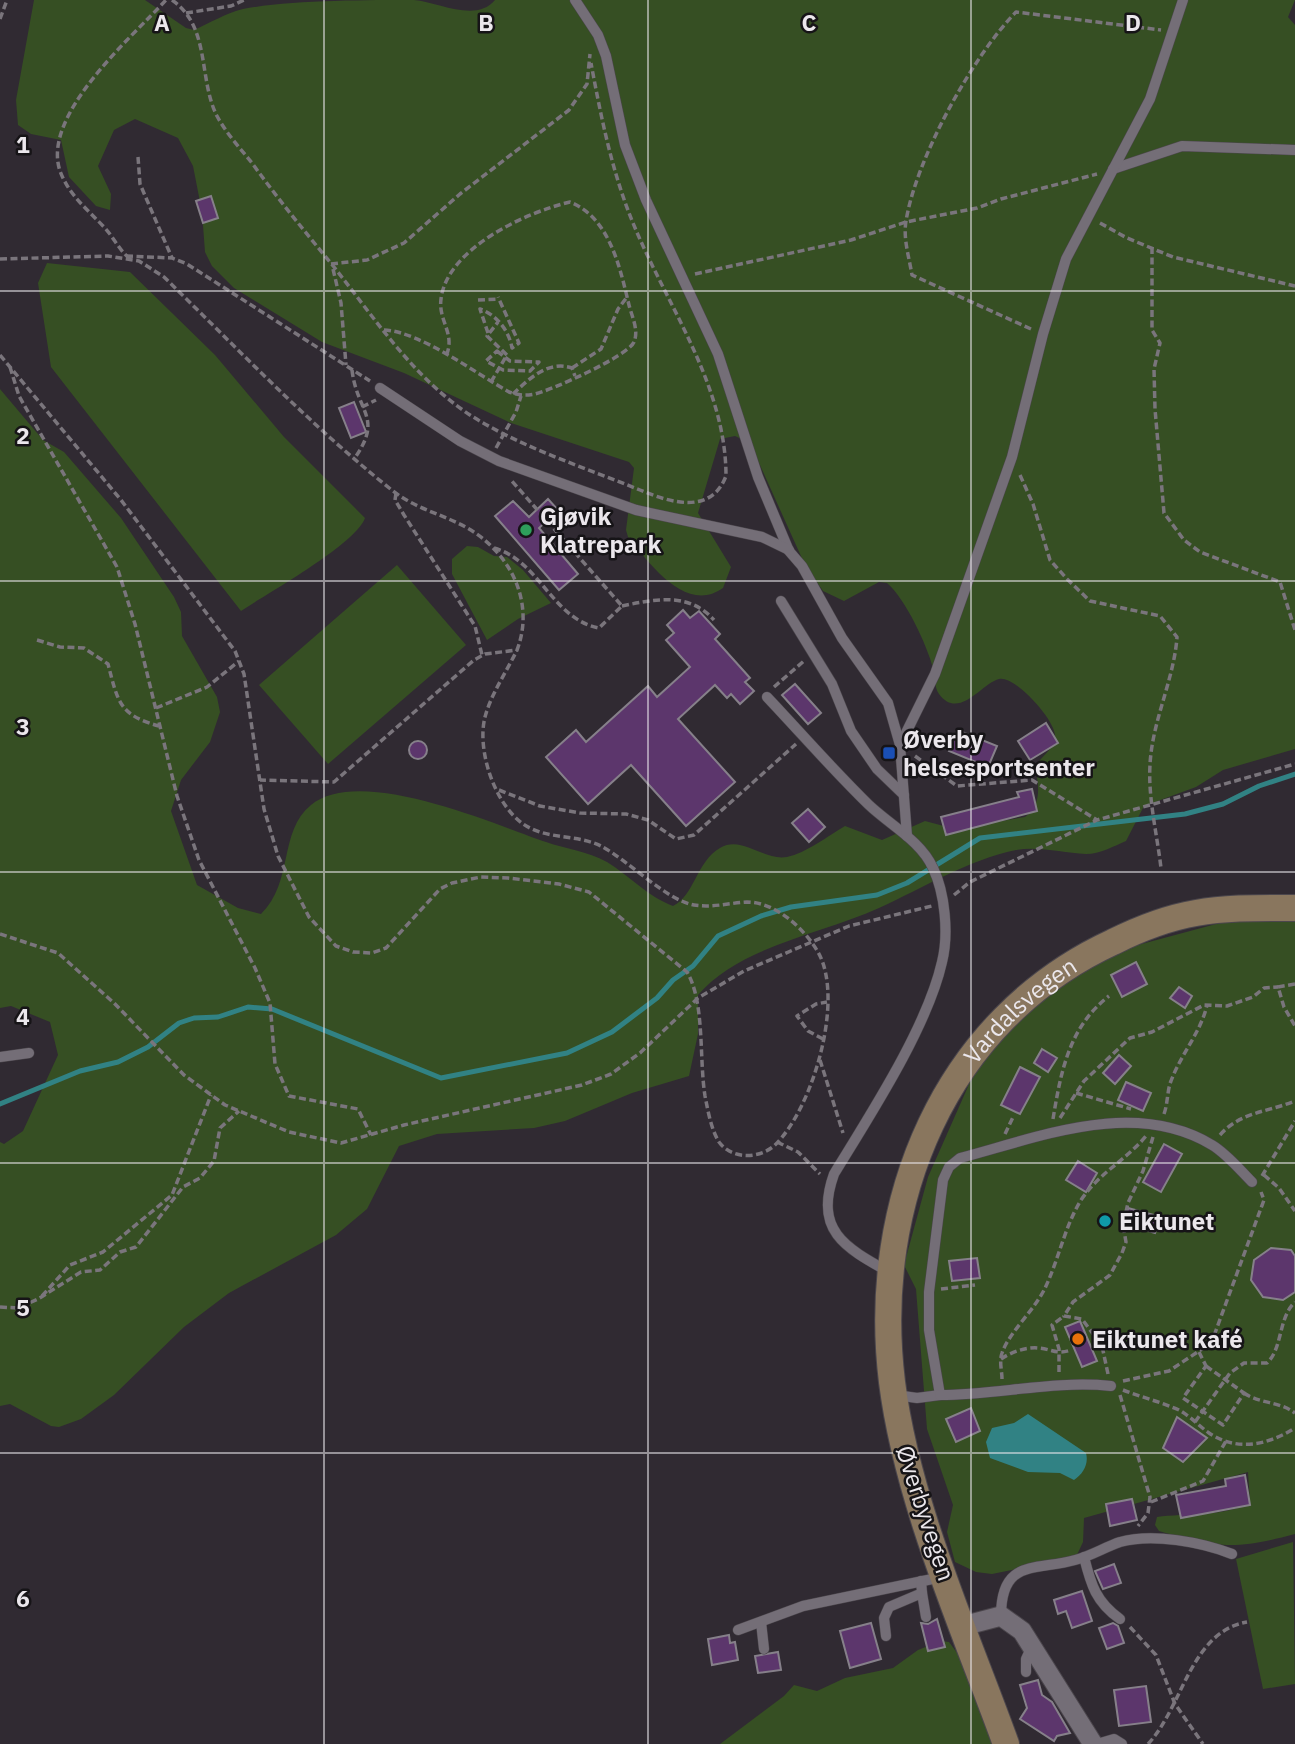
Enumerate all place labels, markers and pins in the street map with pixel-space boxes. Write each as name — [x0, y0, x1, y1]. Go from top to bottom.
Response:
place label: Gjøvik Klatrepark — [540, 500, 661, 560]
marker: Gjøvik Klatrepark — [518, 522, 534, 538]
place label: Øverby helsesportsenter — [903, 723, 1095, 783]
marker: Øverby helsesportsenter — [881, 745, 897, 761]
place label: Eiktunet — [1119, 1205, 1215, 1237]
marker: Eiktunet — [1097, 1213, 1113, 1229]
place label: Eiktunet kafé — [1092, 1323, 1243, 1355]
marker: Eiktunet kafé — [1070, 1331, 1086, 1347]

